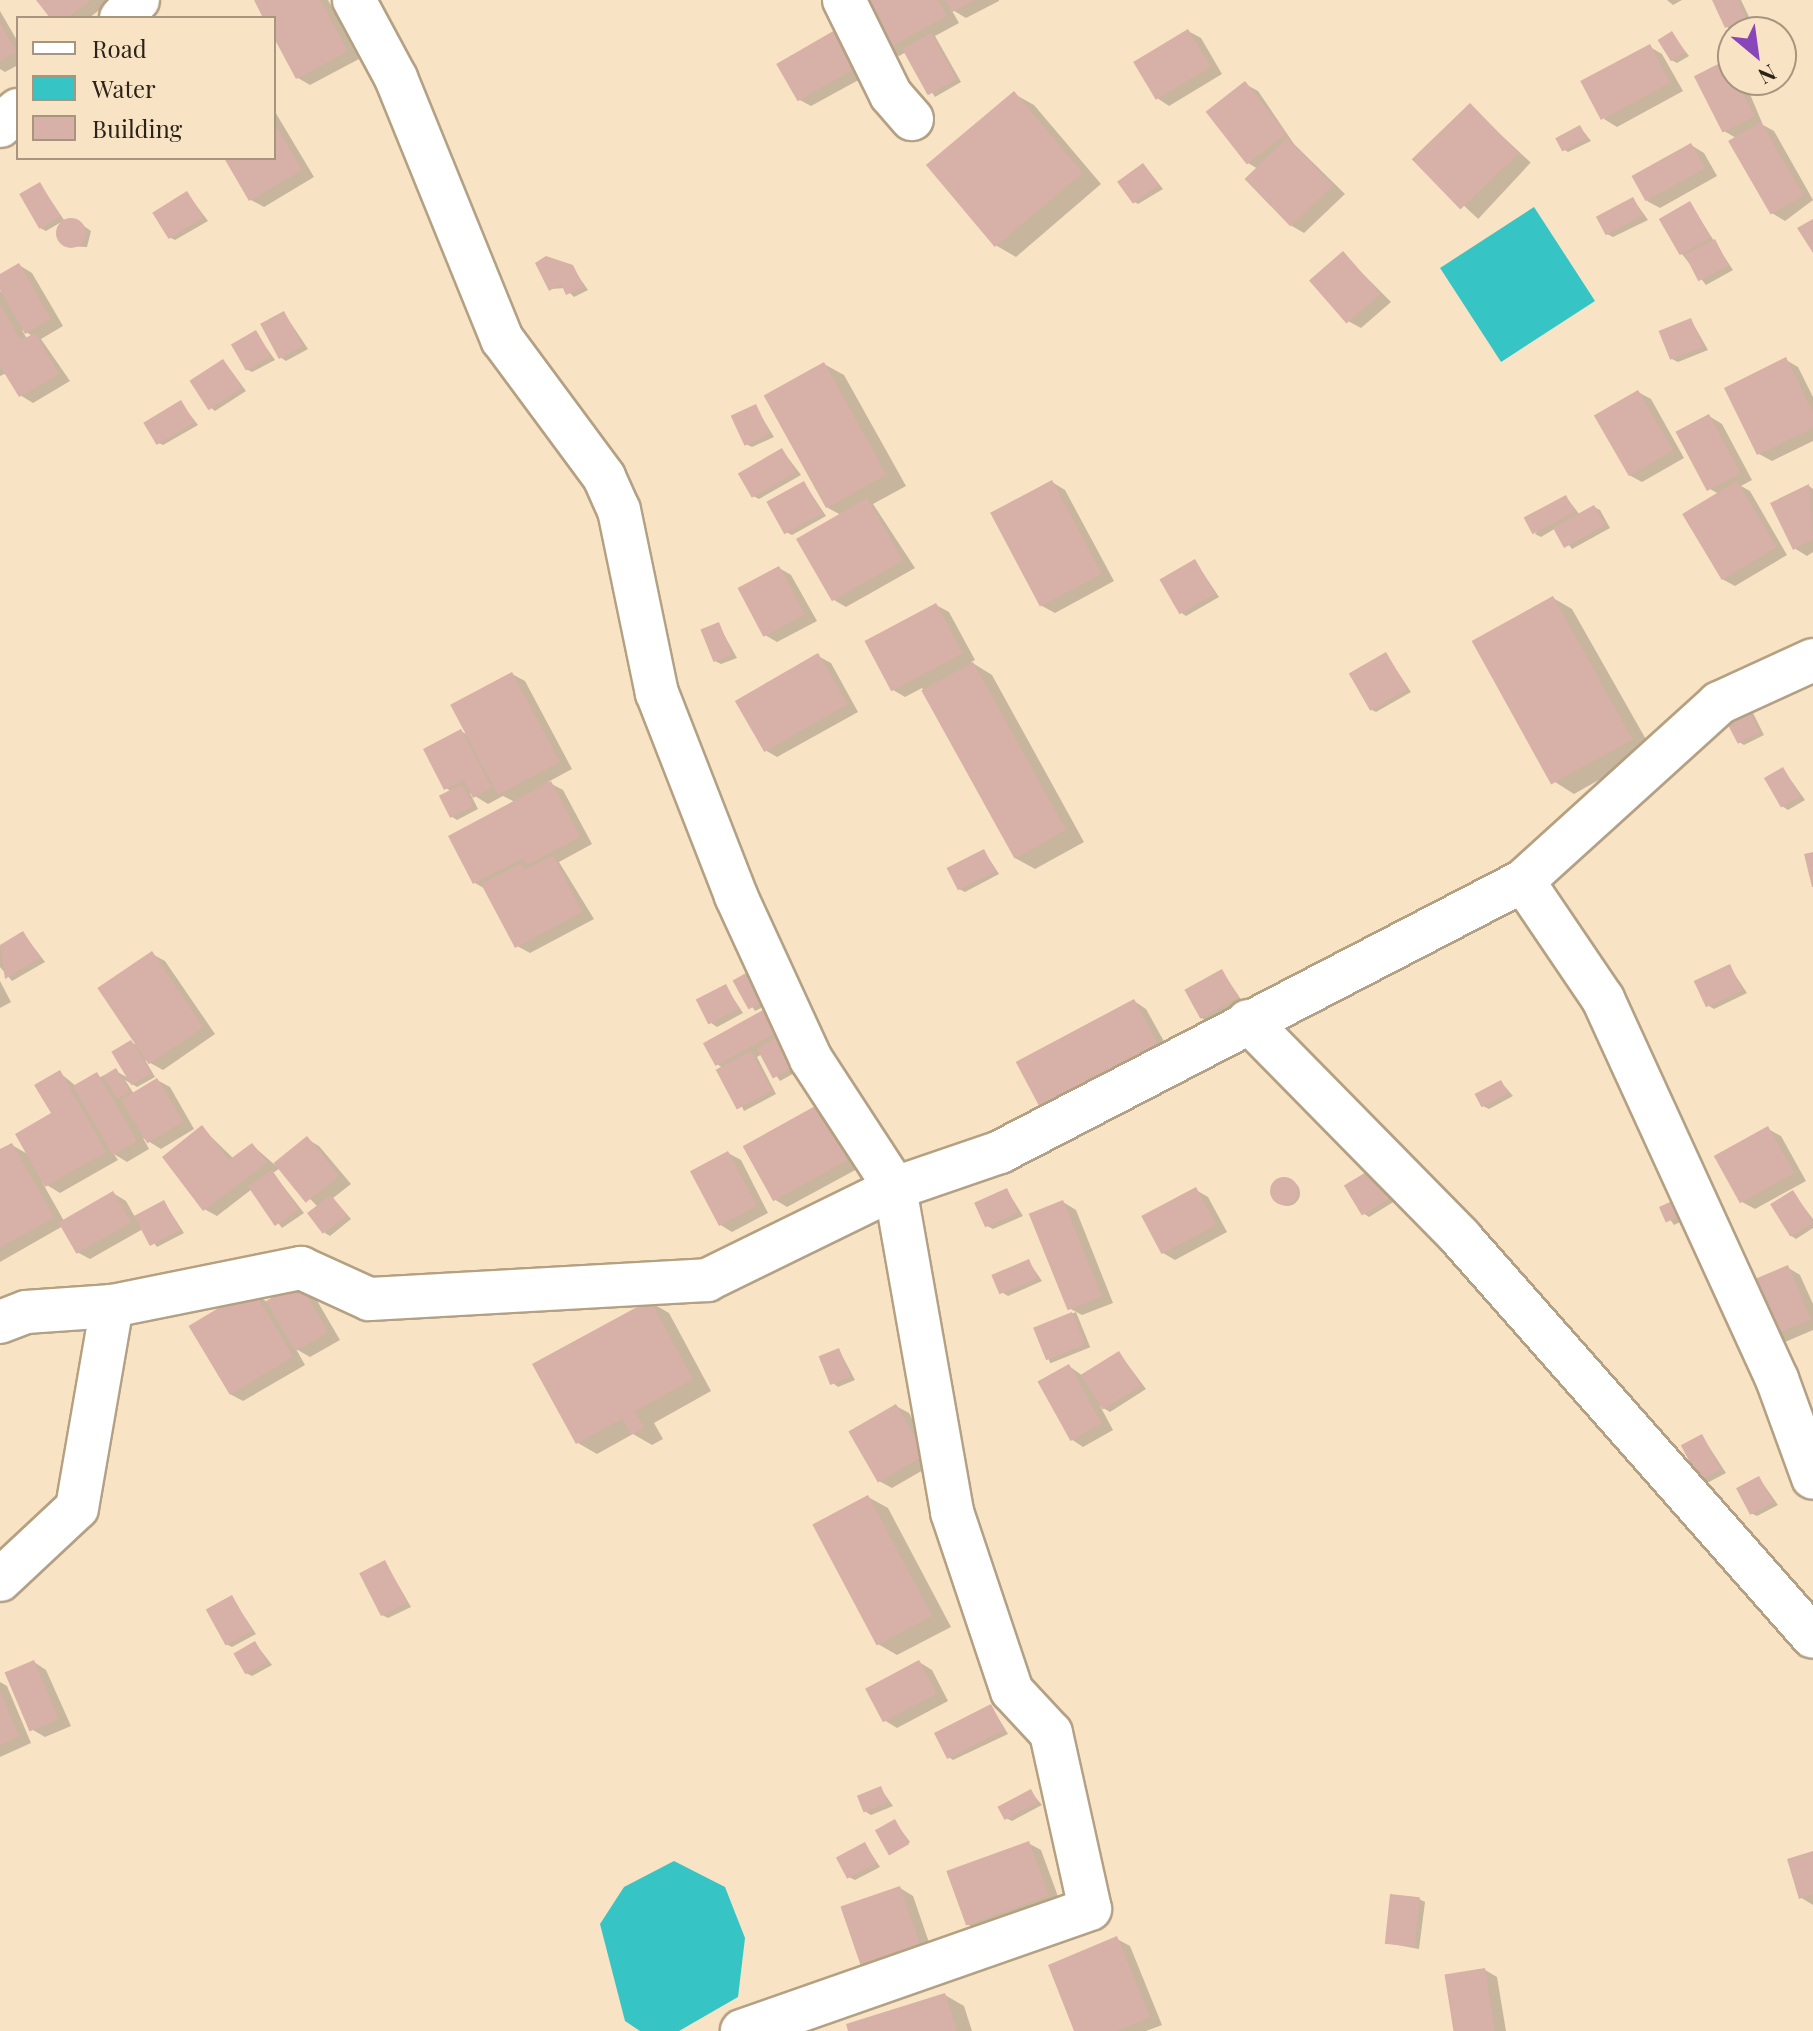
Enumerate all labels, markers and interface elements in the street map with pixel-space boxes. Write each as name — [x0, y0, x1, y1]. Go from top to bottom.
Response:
legend — [16, 16, 276, 160]
north arrow — [1717, 16, 1797, 96]
text: Road — [92, 32, 147, 64]
text: N — [1753, 58, 1782, 92]
text: Water — [92, 72, 156, 104]
text: Building — [92, 112, 182, 144]

